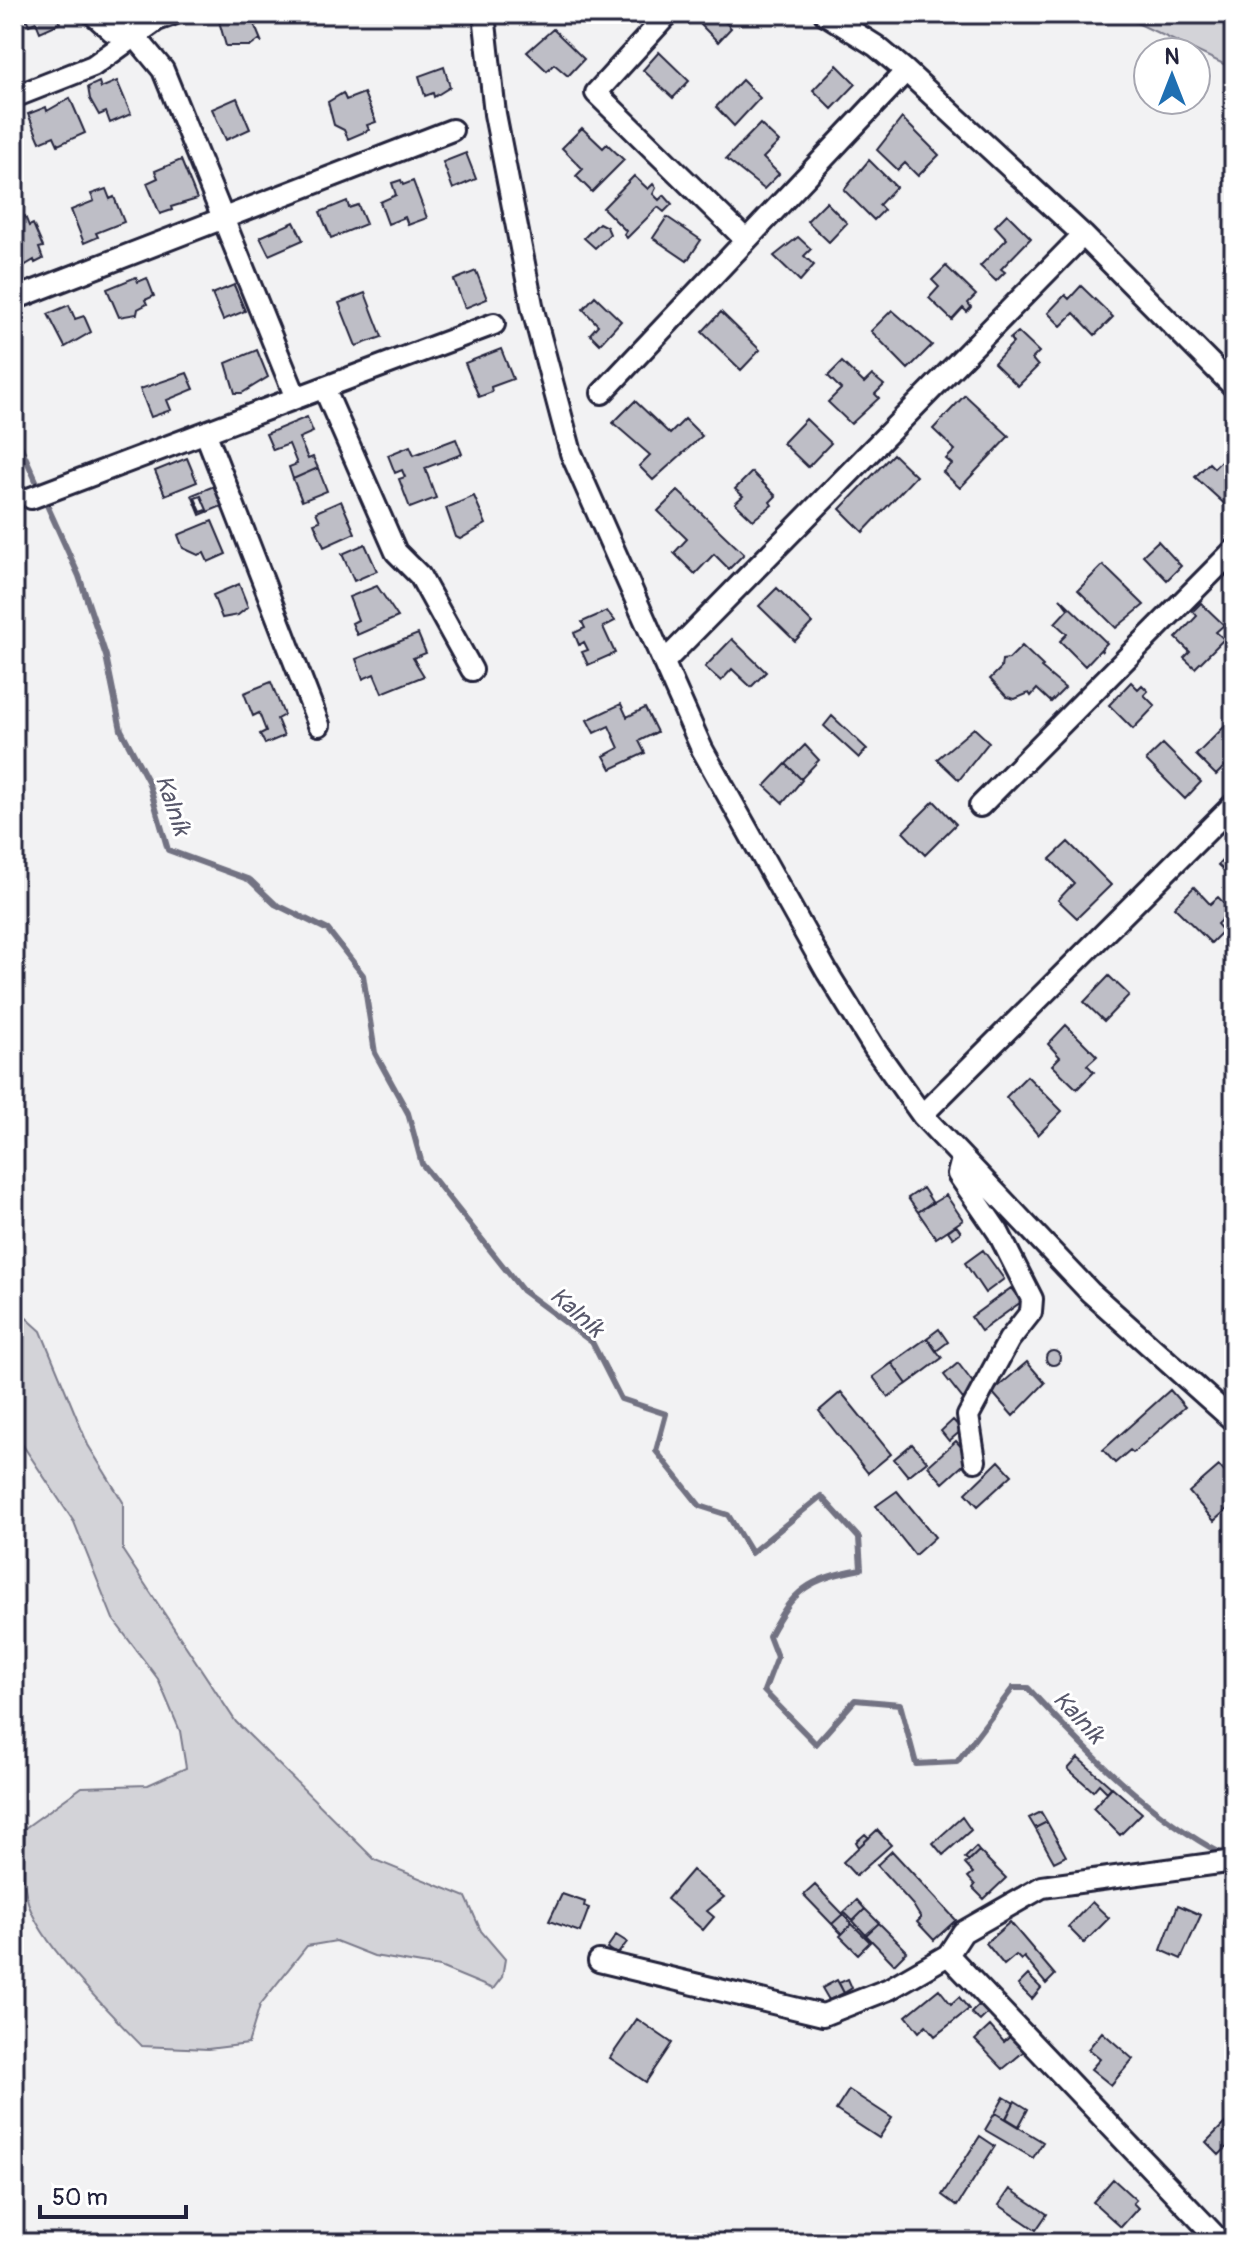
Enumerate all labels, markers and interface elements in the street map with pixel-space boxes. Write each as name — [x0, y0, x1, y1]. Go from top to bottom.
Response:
north arrow — [1132, 36, 1212, 116]
text: N — [1165, 43, 1180, 71]
water label: Kalník — [149, 771, 197, 841]
water label: Kalník — [544, 1281, 611, 1345]
water label: Kalník — [1047, 1685, 1112, 1751]
scale bar — [40, 2169, 186, 2219]
text: 50 m — [52, 2183, 108, 2212]

